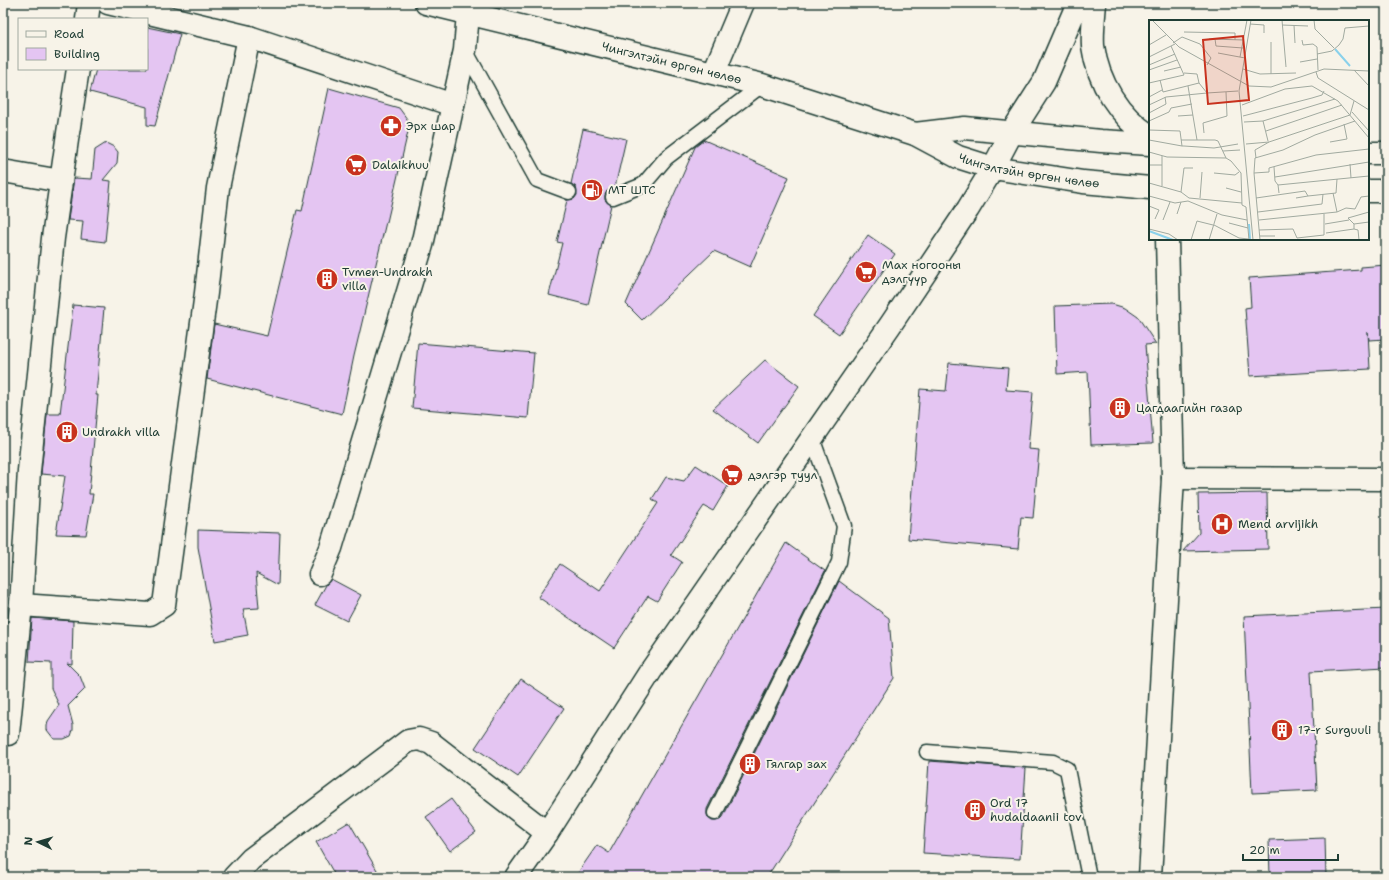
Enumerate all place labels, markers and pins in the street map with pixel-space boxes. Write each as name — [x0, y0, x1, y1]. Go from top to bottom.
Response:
pharmacy icon: Эрх шар — [378, 113, 404, 139]
place label: Эрх шар — [406, 118, 456, 134]
supermarket icon: Dalaikhuu — [343, 152, 369, 178]
place label: Dalaikhuu — [372, 157, 429, 173]
fuel station icon: МТ ШТС — [579, 177, 605, 203]
place label: МТ ШТС — [608, 182, 656, 198]
place label: Мах ногооны дэлгүүр — [882, 257, 961, 287]
supermarket icon: Мах ногооны дэлгүүр — [853, 259, 879, 285]
place label: Tvmen-Undrakh villa — [342, 264, 433, 294]
building icon: Tvmen-Undrakh villa — [314, 266, 340, 292]
building icon: Цагдаагийн газар — [1107, 395, 1133, 421]
place label: Цагдаагийн газар — [1136, 400, 1243, 416]
building icon: Undrakh villa — [54, 419, 80, 445]
place label: Undrakh villa — [82, 424, 160, 440]
supermarket icon: дэлгэр туул — [719, 462, 745, 488]
place label: дэлгэр туул — [748, 467, 818, 483]
hospital icon: Mend arvijikh — [1209, 511, 1235, 537]
place label: Mend arvijikh — [1238, 516, 1318, 532]
building icon: 17-r Surguuli — [1269, 717, 1295, 743]
place label: 17-r Surguuli — [1298, 722, 1371, 738]
building icon: Гялгар зах — [737, 751, 763, 777]
place label: Гялгар зах — [766, 756, 827, 772]
place label: Ord 17 hudaldaanii tov — [990, 795, 1082, 825]
building icon: Ord 17 hudaldaanii tov — [962, 797, 988, 823]

